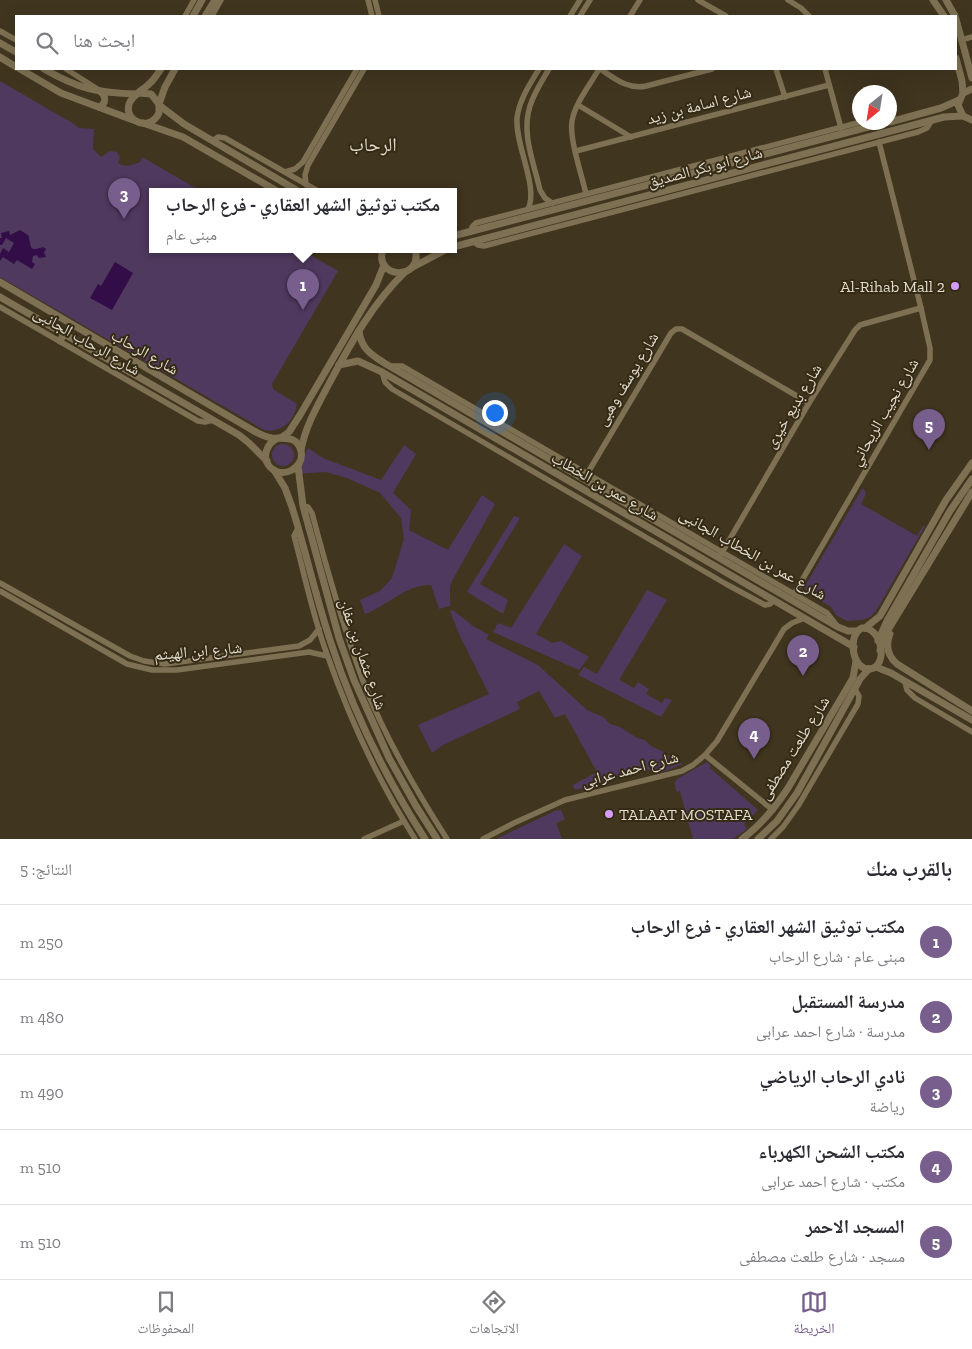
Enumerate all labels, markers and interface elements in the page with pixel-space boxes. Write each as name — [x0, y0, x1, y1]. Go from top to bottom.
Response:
search box — [15, 15, 957, 70]
icon: search — [33, 29, 61, 57]
text: ابحث هنا — [73, 29, 135, 52]
street label: شارع اسامة بن زيد — [645, 82, 754, 129]
north arrow — [852, 85, 897, 130]
district label: الرحاب — [349, 133, 397, 156]
street label: شارع ابو بكر الصديق — [645, 143, 765, 192]
pin: 3 — [108, 178, 140, 219]
popup — [149, 188, 457, 253]
text: مكتب توثيق الشهر العقاري - فرع الرحاب — [166, 193, 440, 216]
text: مبنى عام — [166, 225, 217, 244]
pin: 1 — [287, 269, 319, 310]
place label: Al-Rihab Mall 2 — [840, 277, 945, 296]
marker: Al-Rihab Mall 2 — [949, 280, 961, 292]
street label: شارع الرحاب الجانبى — [30, 303, 144, 379]
street label: شارع الرحاب — [108, 325, 182, 379]
street label: شارع يوسف وهبى — [592, 329, 663, 430]
street label: شارع نجيب الريحاني — [846, 355, 925, 471]
street label: شارع بديع خيرى — [760, 360, 826, 452]
your location — [482, 400, 508, 426]
pin: 5 — [913, 409, 945, 450]
street label: شارع عمر بن الخطاب — [548, 448, 662, 525]
street label: شارع عمر بن الخطاب الجانبى — [676, 504, 830, 605]
street label: شارع عثمان بن عفان — [334, 596, 391, 713]
pin: 2 — [787, 635, 819, 676]
street label: شارع ابن الهيثم — [153, 638, 243, 665]
street label: شارع طلعت مصطفى — [754, 693, 834, 804]
pin: 4 — [738, 718, 770, 759]
street label: شارع احمد عرابى — [579, 747, 681, 792]
place label: TALAAT MOSTAFA — [619, 805, 753, 824]
marker: TALAAT MOSTAFA — [603, 808, 615, 820]
text: بالقرب منك — [866, 856, 952, 881]
text: النتائج: 5 — [20, 860, 72, 879]
text: مكتب توثيق الشهر العقاري - فرع الرحاب — [631, 915, 905, 938]
text: 250 m — [20, 933, 63, 952]
text: 1 — [933, 933, 939, 952]
text: مبنى عام · شارع الرحاب — [769, 947, 905, 966]
text: مدرسة المستقبل — [791, 990, 905, 1013]
text: 480 m — [20, 1008, 64, 1027]
text: 2 — [932, 1008, 940, 1027]
text: مدرسة · شارع احمد عرابى — [756, 1022, 905, 1041]
text: نادي الرحاب الرياضي — [759, 1065, 905, 1088]
text: 490 m — [20, 1083, 64, 1102]
text: 3 — [932, 1083, 940, 1102]
text: رياضة — [869, 1097, 905, 1116]
text: مكتب الشحن الكهرباء — [758, 1140, 905, 1163]
text: 510 m — [20, 1158, 61, 1177]
text: 4 — [931, 1158, 941, 1177]
text: مكتب · شارع احمد عرابى — [761, 1172, 905, 1191]
text: المسجد الاحمر — [806, 1215, 905, 1238]
text: 510 m — [20, 1233, 61, 1252]
text: 5 — [932, 1233, 940, 1252]
text: مسجد · شارع طلعت مصطفى — [739, 1247, 905, 1266]
tab: المحفوظات — [137, 1288, 194, 1342]
tab: الاتجاهات — [469, 1288, 519, 1342]
tab: الخريطة — [793, 1288, 835, 1342]

